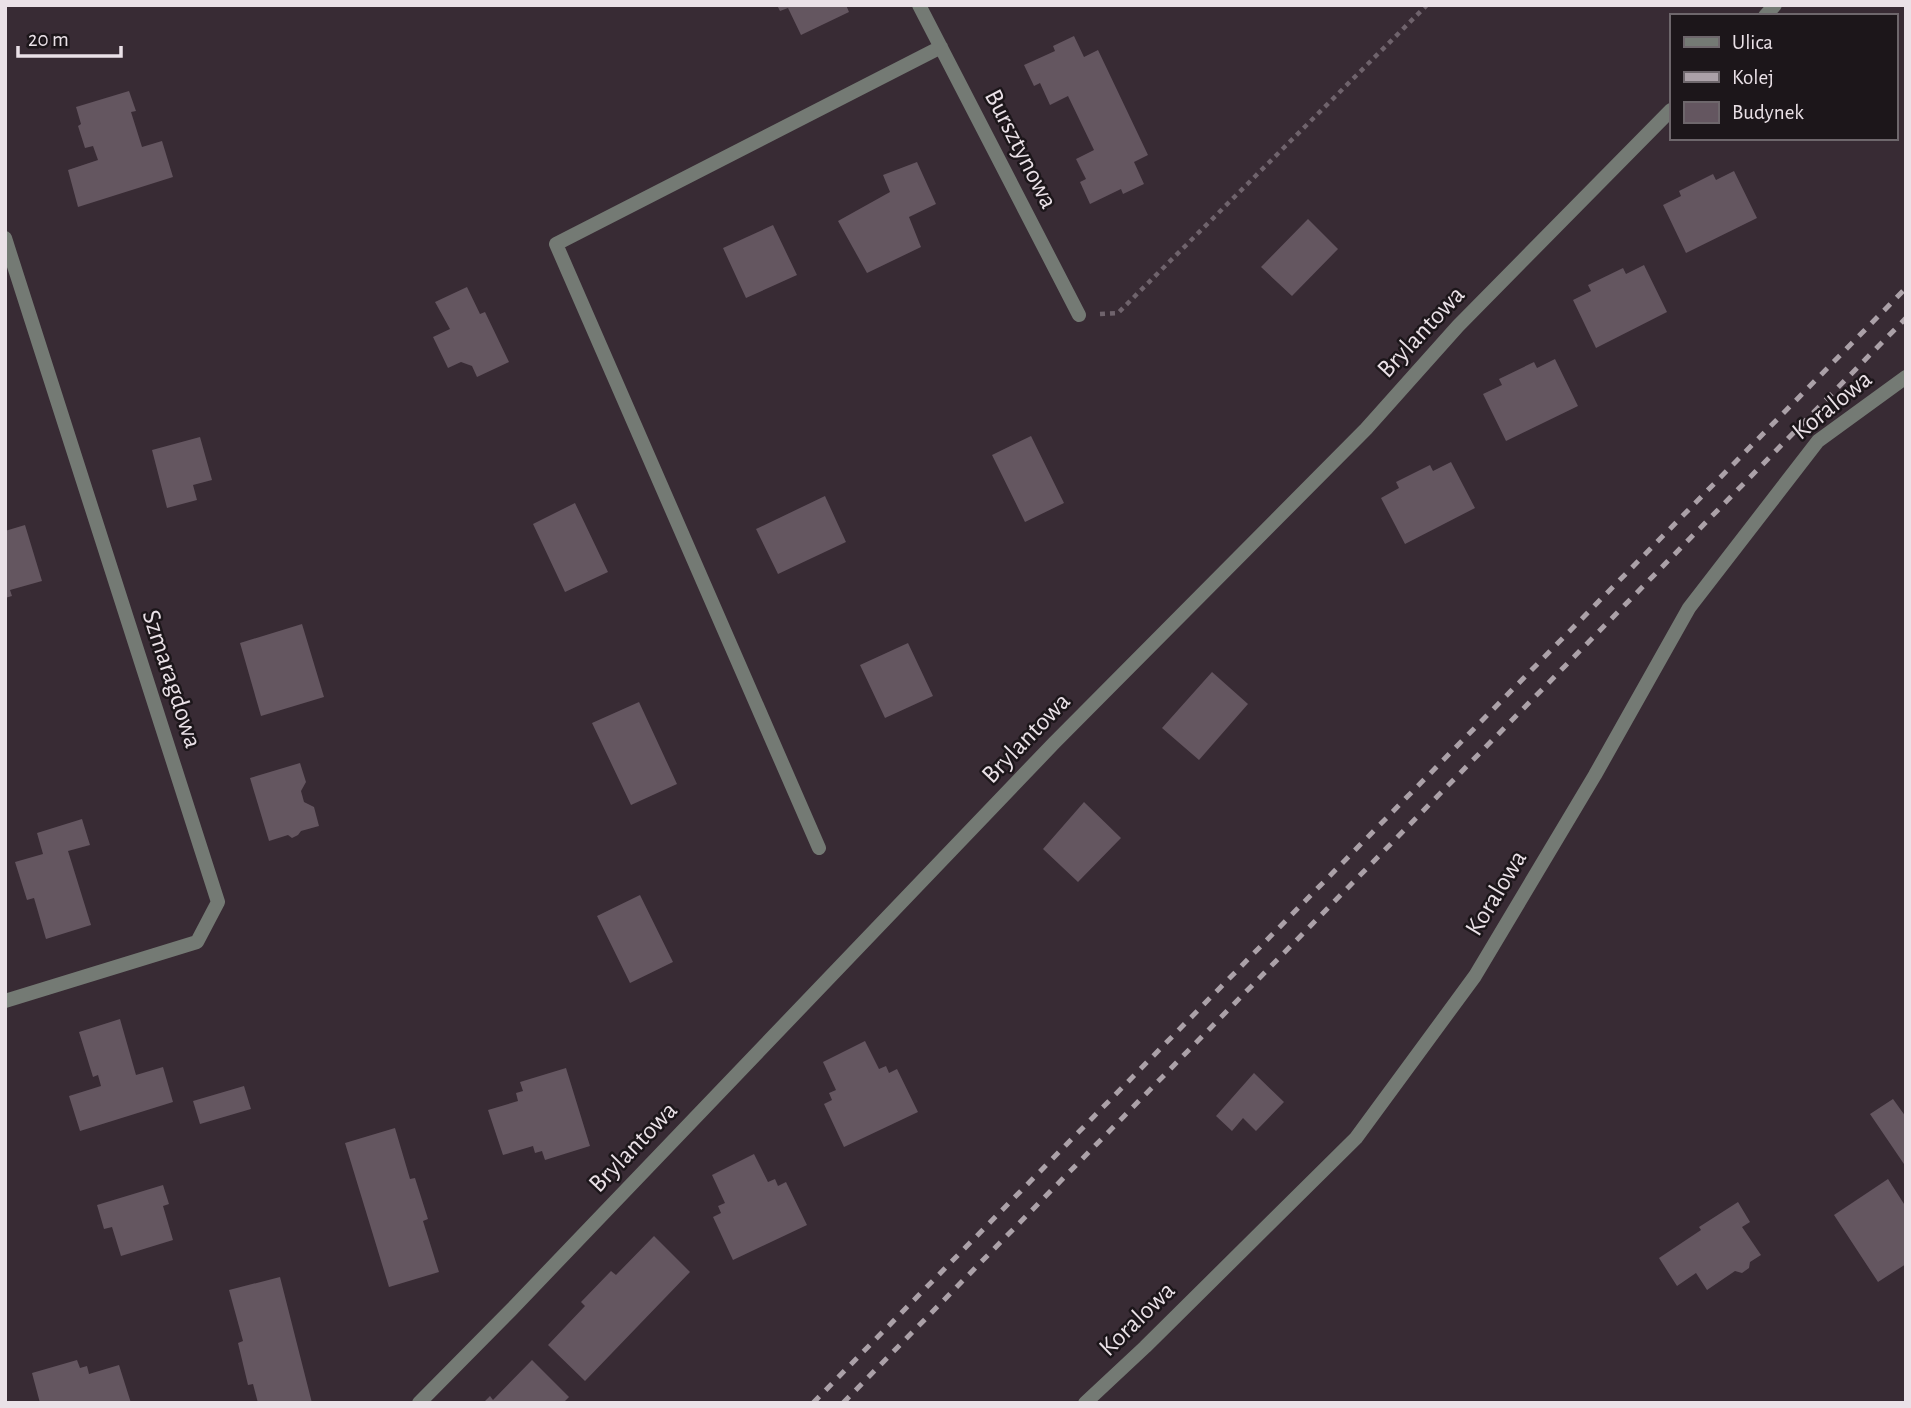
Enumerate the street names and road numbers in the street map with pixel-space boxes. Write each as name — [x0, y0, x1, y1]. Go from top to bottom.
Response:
street label: Bursztynowa — [980, 85, 1062, 213]
street label: Brylantowa — [1372, 281, 1470, 383]
street label: Koralowa — [1787, 365, 1877, 445]
street label: Szmaragdowa — [137, 607, 207, 751]
street label: Brylantowa — [977, 688, 1075, 788]
street label: Koralowa — [1461, 846, 1531, 940]
street label: Brylantowa — [584, 1097, 682, 1197]
street label: Koralowa — [1094, 1277, 1180, 1361]

